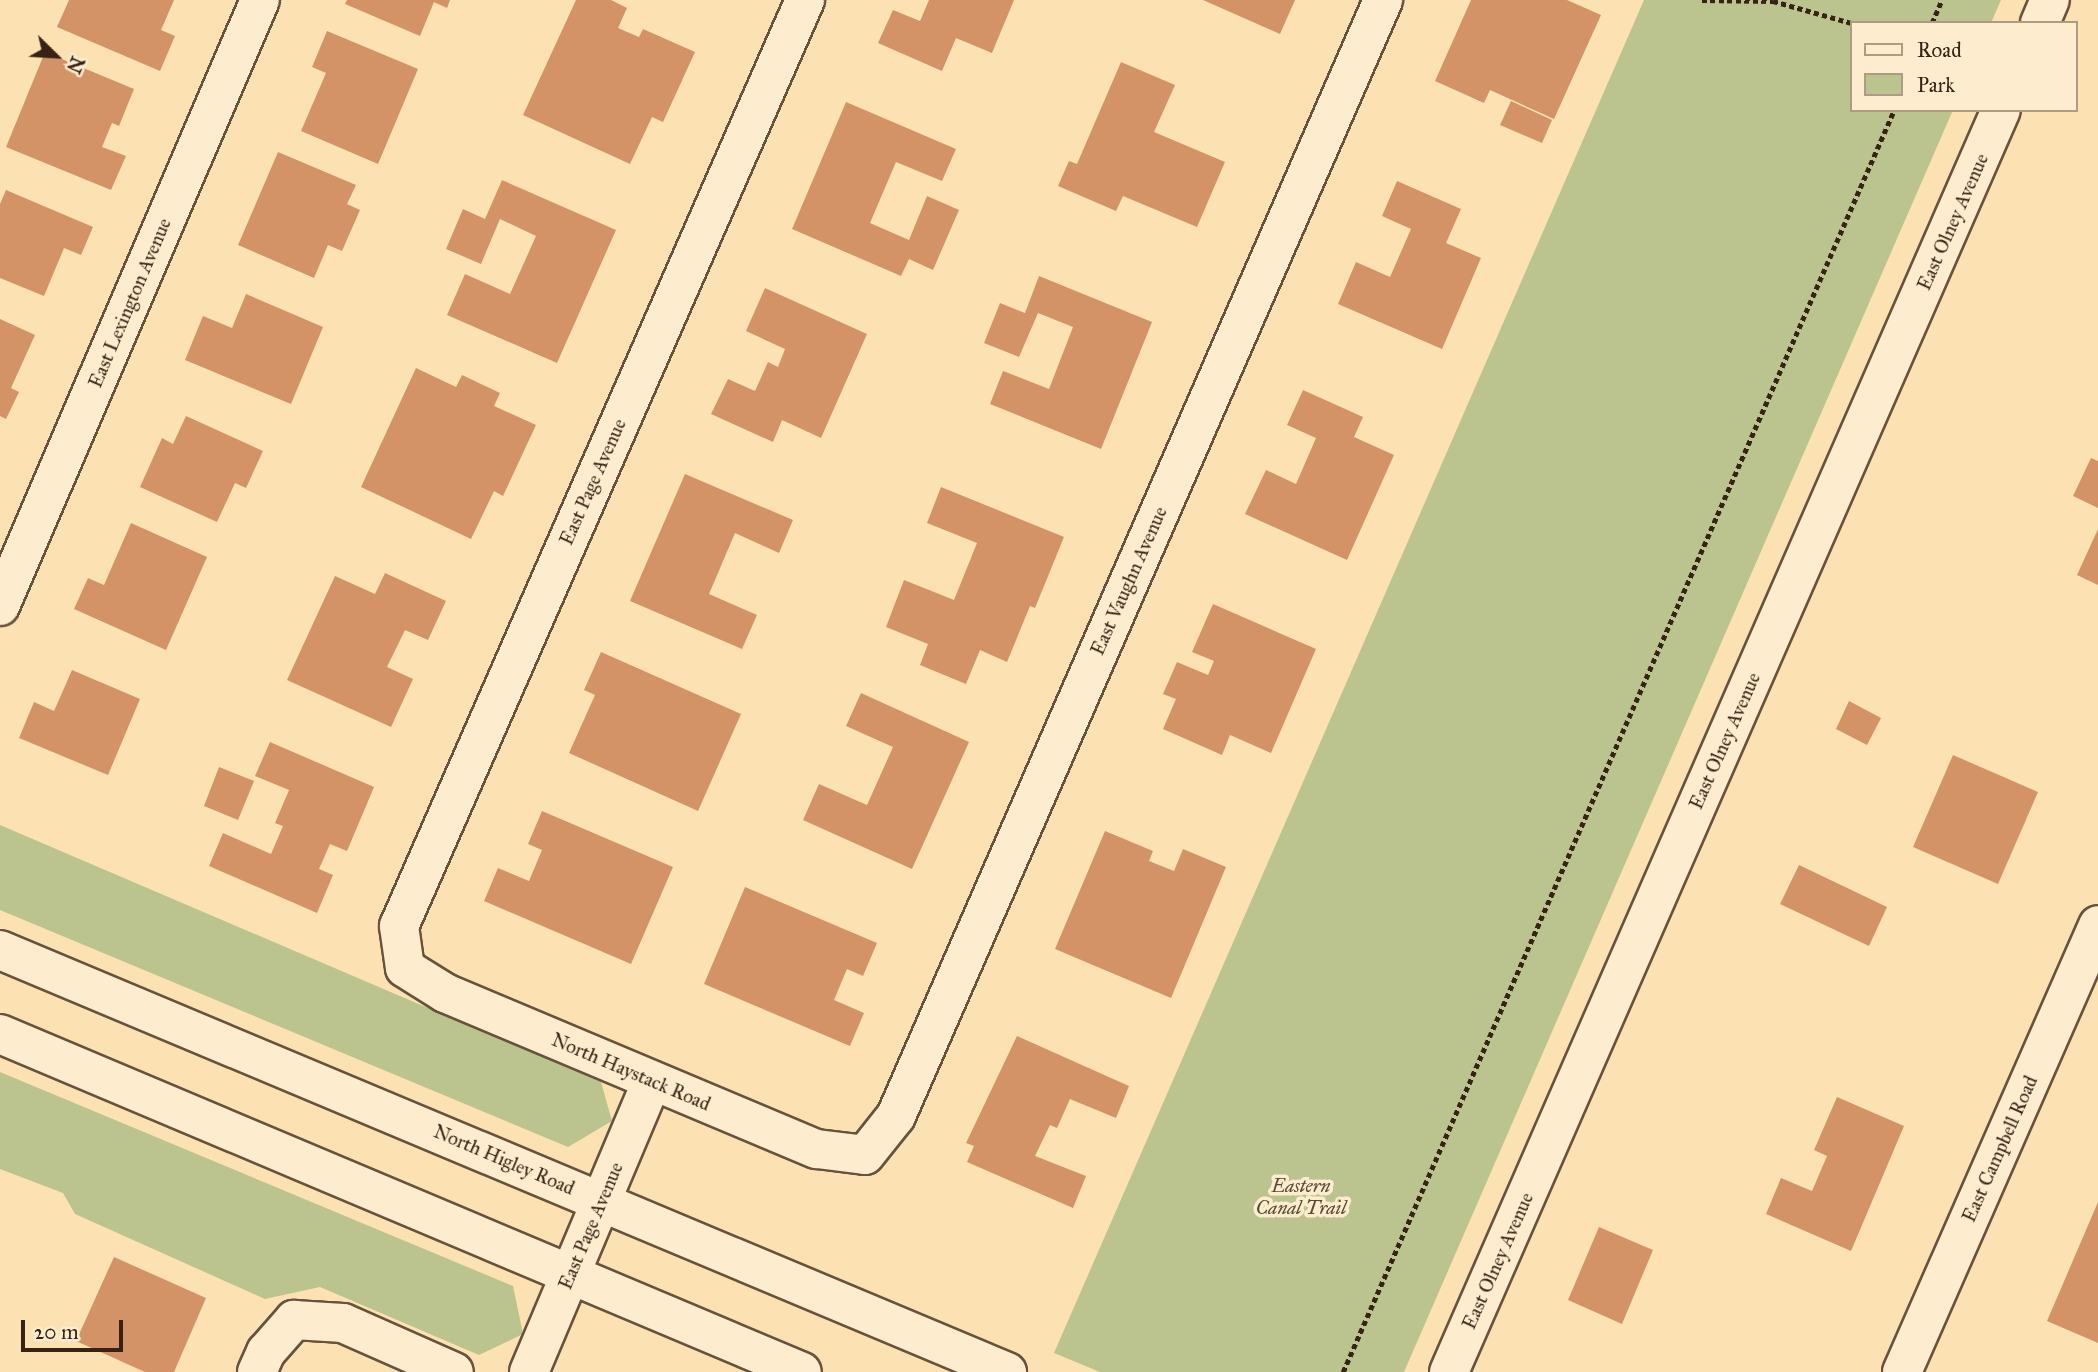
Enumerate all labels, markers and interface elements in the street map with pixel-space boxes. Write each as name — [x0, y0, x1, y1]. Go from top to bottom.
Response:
north arrow — [21, 21, 91, 91]
legend — [1850, 21, 2077, 112]
text: Road — [1917, 37, 1962, 63]
text: N — [62, 53, 89, 77]
text: Park — [1917, 72, 1955, 98]
street label: East Olney Avenue — [1913, 150, 1993, 294]
street label: East Lexington Avenue — [84, 215, 176, 391]
street label: East Page Avenue — [555, 415, 631, 549]
street label: East Vaughn Avenue — [1086, 503, 1172, 659]
street label: East Olney Avenue — [1685, 669, 1765, 813]
street label: North Haystack Road — [548, 1028, 714, 1116]
street label: East Campbell Road — [1957, 1072, 2043, 1226]
street label: North Higley Road — [430, 1120, 578, 1200]
street label: East Page Avenue — [554, 1159, 628, 1293]
park label: Eastern Canal Trail — [1256, 1175, 1346, 1219]
street label: East Olney Avenue — [1458, 1189, 1538, 1333]
scale bar — [24, 1306, 126, 1350]
text: 20 m — [34, 1319, 79, 1345]

